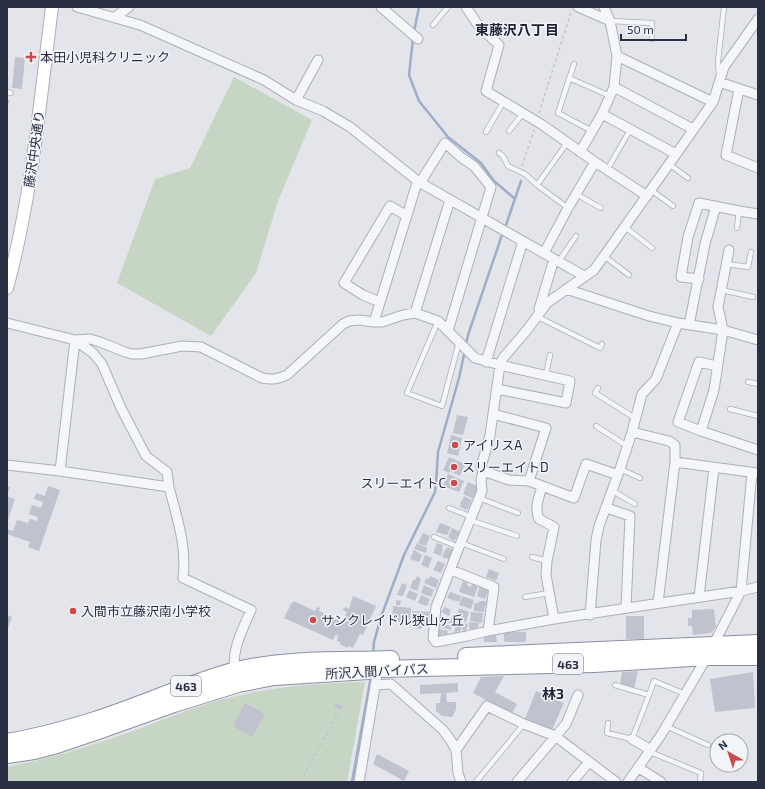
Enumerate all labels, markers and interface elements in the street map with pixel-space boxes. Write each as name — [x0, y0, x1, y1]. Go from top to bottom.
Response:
scale bar — [621, 16, 686, 42]
district label: 東藤沢八丁目 — [475, 21, 559, 38]
text: 50 m — [627, 22, 654, 36]
place label: 本田小児科クリニック — [40, 49, 170, 65]
marker: 本田小児科クリニック — [25, 51, 37, 63]
street label: 藤沢中央通り — [21, 109, 47, 189]
place label: アイリスA — [463, 437, 522, 453]
marker: アイリスA — [450, 440, 460, 450]
place label: スリーエイトD — [462, 459, 549, 475]
marker: スリーエイトD — [449, 462, 459, 472]
place label: スリーエイトC — [361, 475, 446, 491]
marker: スリーエイトC — [449, 478, 459, 488]
place label: 入間市立藤沢南小学校 — [81, 603, 211, 619]
marker: 入間市立藤沢南小学校 — [68, 606, 78, 616]
place label: サンクレイドル狭山ヶ丘 — [321, 612, 464, 628]
marker: サンクレイドル狭山ヶ丘 — [308, 615, 318, 625]
road number: 463 — [553, 654, 583, 674]
street label: 所沢入間バイパス — [325, 660, 429, 682]
road number: 463 — [171, 676, 201, 696]
district label: 林3 — [542, 685, 564, 702]
north arrow — [709, 733, 749, 773]
text: N — [715, 737, 730, 752]

